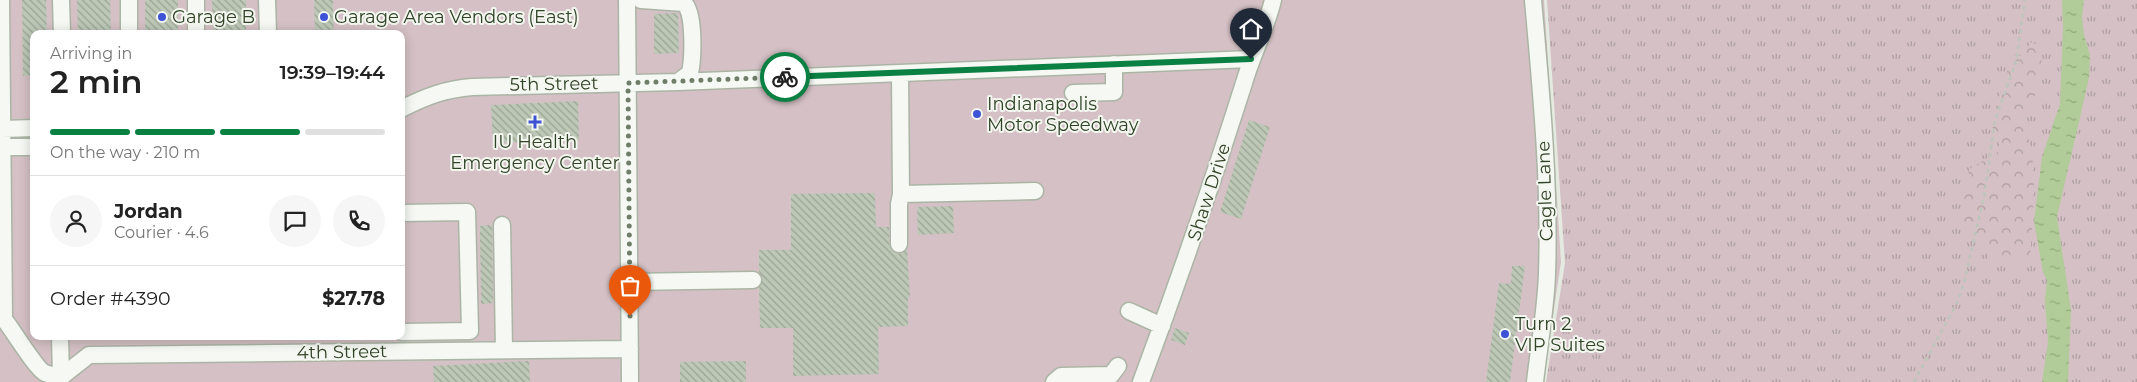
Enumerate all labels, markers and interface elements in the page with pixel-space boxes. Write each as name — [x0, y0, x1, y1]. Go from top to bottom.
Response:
place label: Garage B — [172, 6, 255, 28]
place label: Garage Area Vendors (East) — [334, 6, 579, 28]
pin — [1230, 8, 1272, 59]
marker: Garage B — [156, 11, 168, 23]
marker: Garage Area Vendors (East) — [318, 11, 330, 23]
icon: home — [1237, 15, 1265, 43]
text: Arriving in — [50, 44, 132, 63]
courier — [760, 52, 810, 102]
text: 19:39–19:44 — [279, 61, 385, 84]
text: 2 min — [50, 62, 142, 101]
icon: bike — [771, 63, 799, 91]
street label: 5th Street — [509, 72, 599, 96]
place label: Indianapolis Motor Speedway — [987, 93, 1139, 136]
marker: Indianapolis Motor Speedway — [971, 108, 983, 120]
marker: IU Health Emergency Center — [528, 115, 542, 129]
place label: IU Health Emergency Center — [450, 131, 620, 174]
street label: Shaw Drive — [1183, 140, 1235, 244]
street label: Cagle Lane — [1532, 140, 1558, 241]
text: On the way · 210 m — [50, 143, 200, 162]
button: person — [50, 195, 102, 247]
button: chat — [269, 195, 321, 247]
button: phone — [333, 195, 385, 247]
text: Jordan — [114, 200, 183, 223]
text: Courier · 4.6 — [114, 223, 209, 242]
pin — [609, 265, 651, 316]
icon: bag — [616, 272, 644, 300]
text: Order #4390 — [50, 287, 171, 310]
text: $27.78 — [322, 287, 385, 310]
place label: Turn 2 VIP Suites — [1515, 313, 1605, 356]
marker: Turn 2 VIP Suites — [1499, 328, 1511, 340]
street label: 4th Street — [297, 340, 387, 364]

